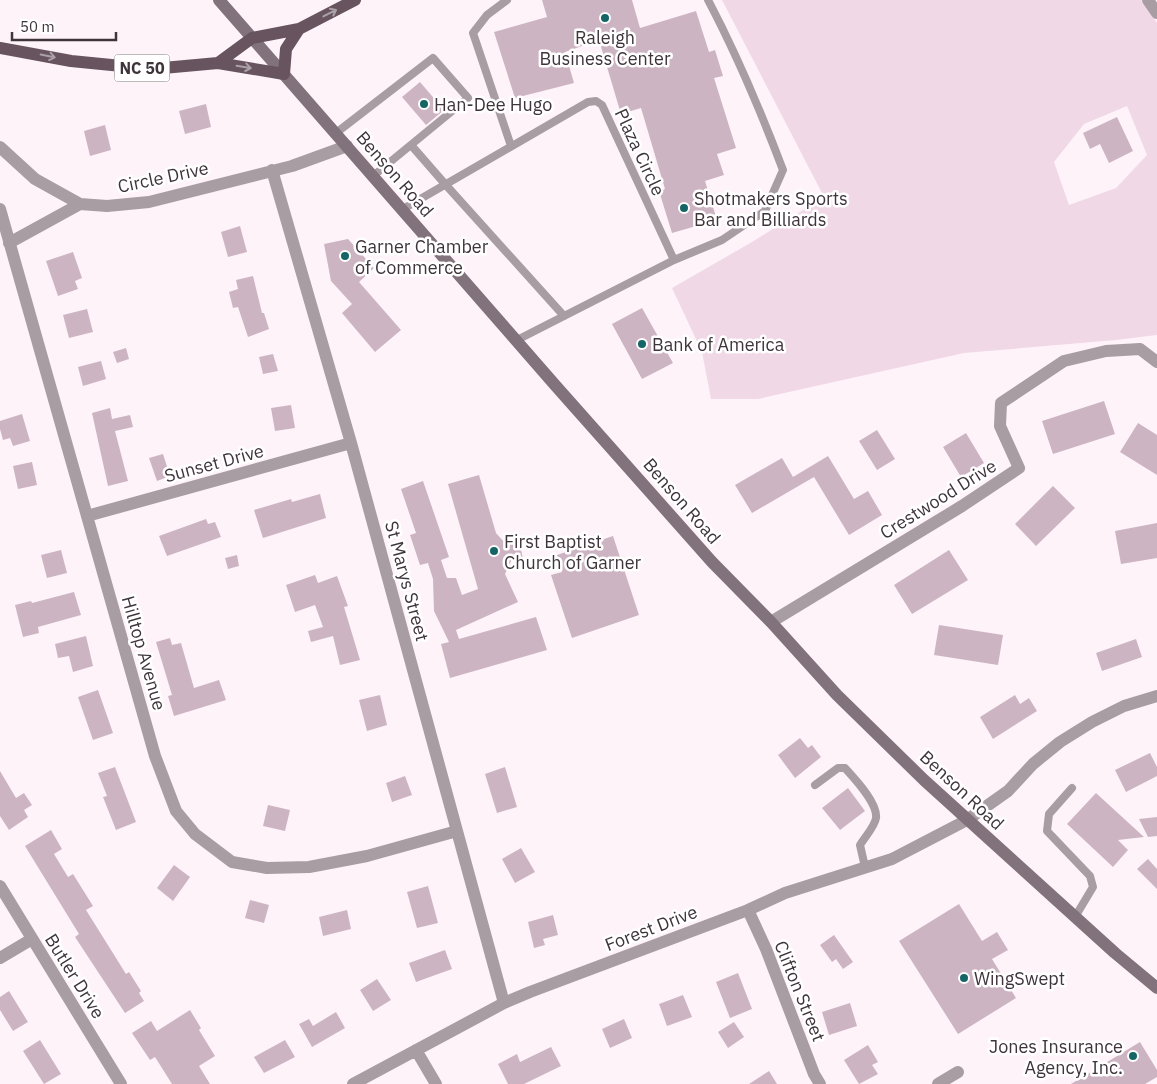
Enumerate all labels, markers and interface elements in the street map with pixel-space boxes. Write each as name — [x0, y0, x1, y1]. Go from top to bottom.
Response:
one-way arrow — [323, 8, 338, 18]
scale bar — [12, 10, 116, 42]
marker: Raleigh Business Center — [599, 12, 611, 24]
text: 50 m — [20, 17, 55, 36]
place label: Raleigh Business Center — [539, 26, 671, 70]
one-way arrow — [40, 52, 56, 62]
road number: NC 50 — [114, 54, 170, 82]
one-way arrow — [236, 62, 252, 72]
place label: Han-Dee Hugo — [434, 93, 552, 116]
marker: Han-Dee Hugo — [418, 98, 430, 110]
street label: Plaza Circle — [610, 105, 670, 199]
street label: Benson Road — [351, 126, 439, 222]
street label: Circle Drive — [116, 156, 211, 198]
place label: Shotmakers Sports Bar and Billiards — [694, 187, 848, 231]
marker: Shotmakers Sports Bar and Billiards — [678, 202, 690, 214]
place label: Garner Chamber of Commerce — [355, 235, 489, 279]
marker: Garner Chamber of Commerce — [339, 250, 351, 262]
place label: Bank of America — [652, 333, 785, 356]
marker: Bank of America — [636, 338, 648, 350]
street label: Sunset Drive — [162, 439, 266, 487]
street label: Benson Road — [638, 453, 726, 549]
street label: Crestwood Drive — [876, 454, 1001, 544]
street label: St Marys Street — [380, 518, 434, 644]
place label: First Baptist Church of Garner — [504, 530, 642, 574]
marker: First Baptist Church of Garner — [488, 545, 500, 557]
street label: Hilltop Avenue — [117, 593, 171, 713]
street label: Benson Road — [915, 745, 1009, 835]
street label: Forest Drive — [602, 900, 701, 956]
street label: Butler Drive — [40, 929, 110, 1023]
street label: Clifton Street — [769, 937, 831, 1045]
place label: WingSwept — [974, 967, 1065, 990]
marker: WingSwept — [958, 972, 970, 984]
place label: Jones Insurance Agency, Inc. — [989, 1035, 1123, 1079]
marker: Jones Insurance Agency, Inc. — [1127, 1050, 1139, 1062]

